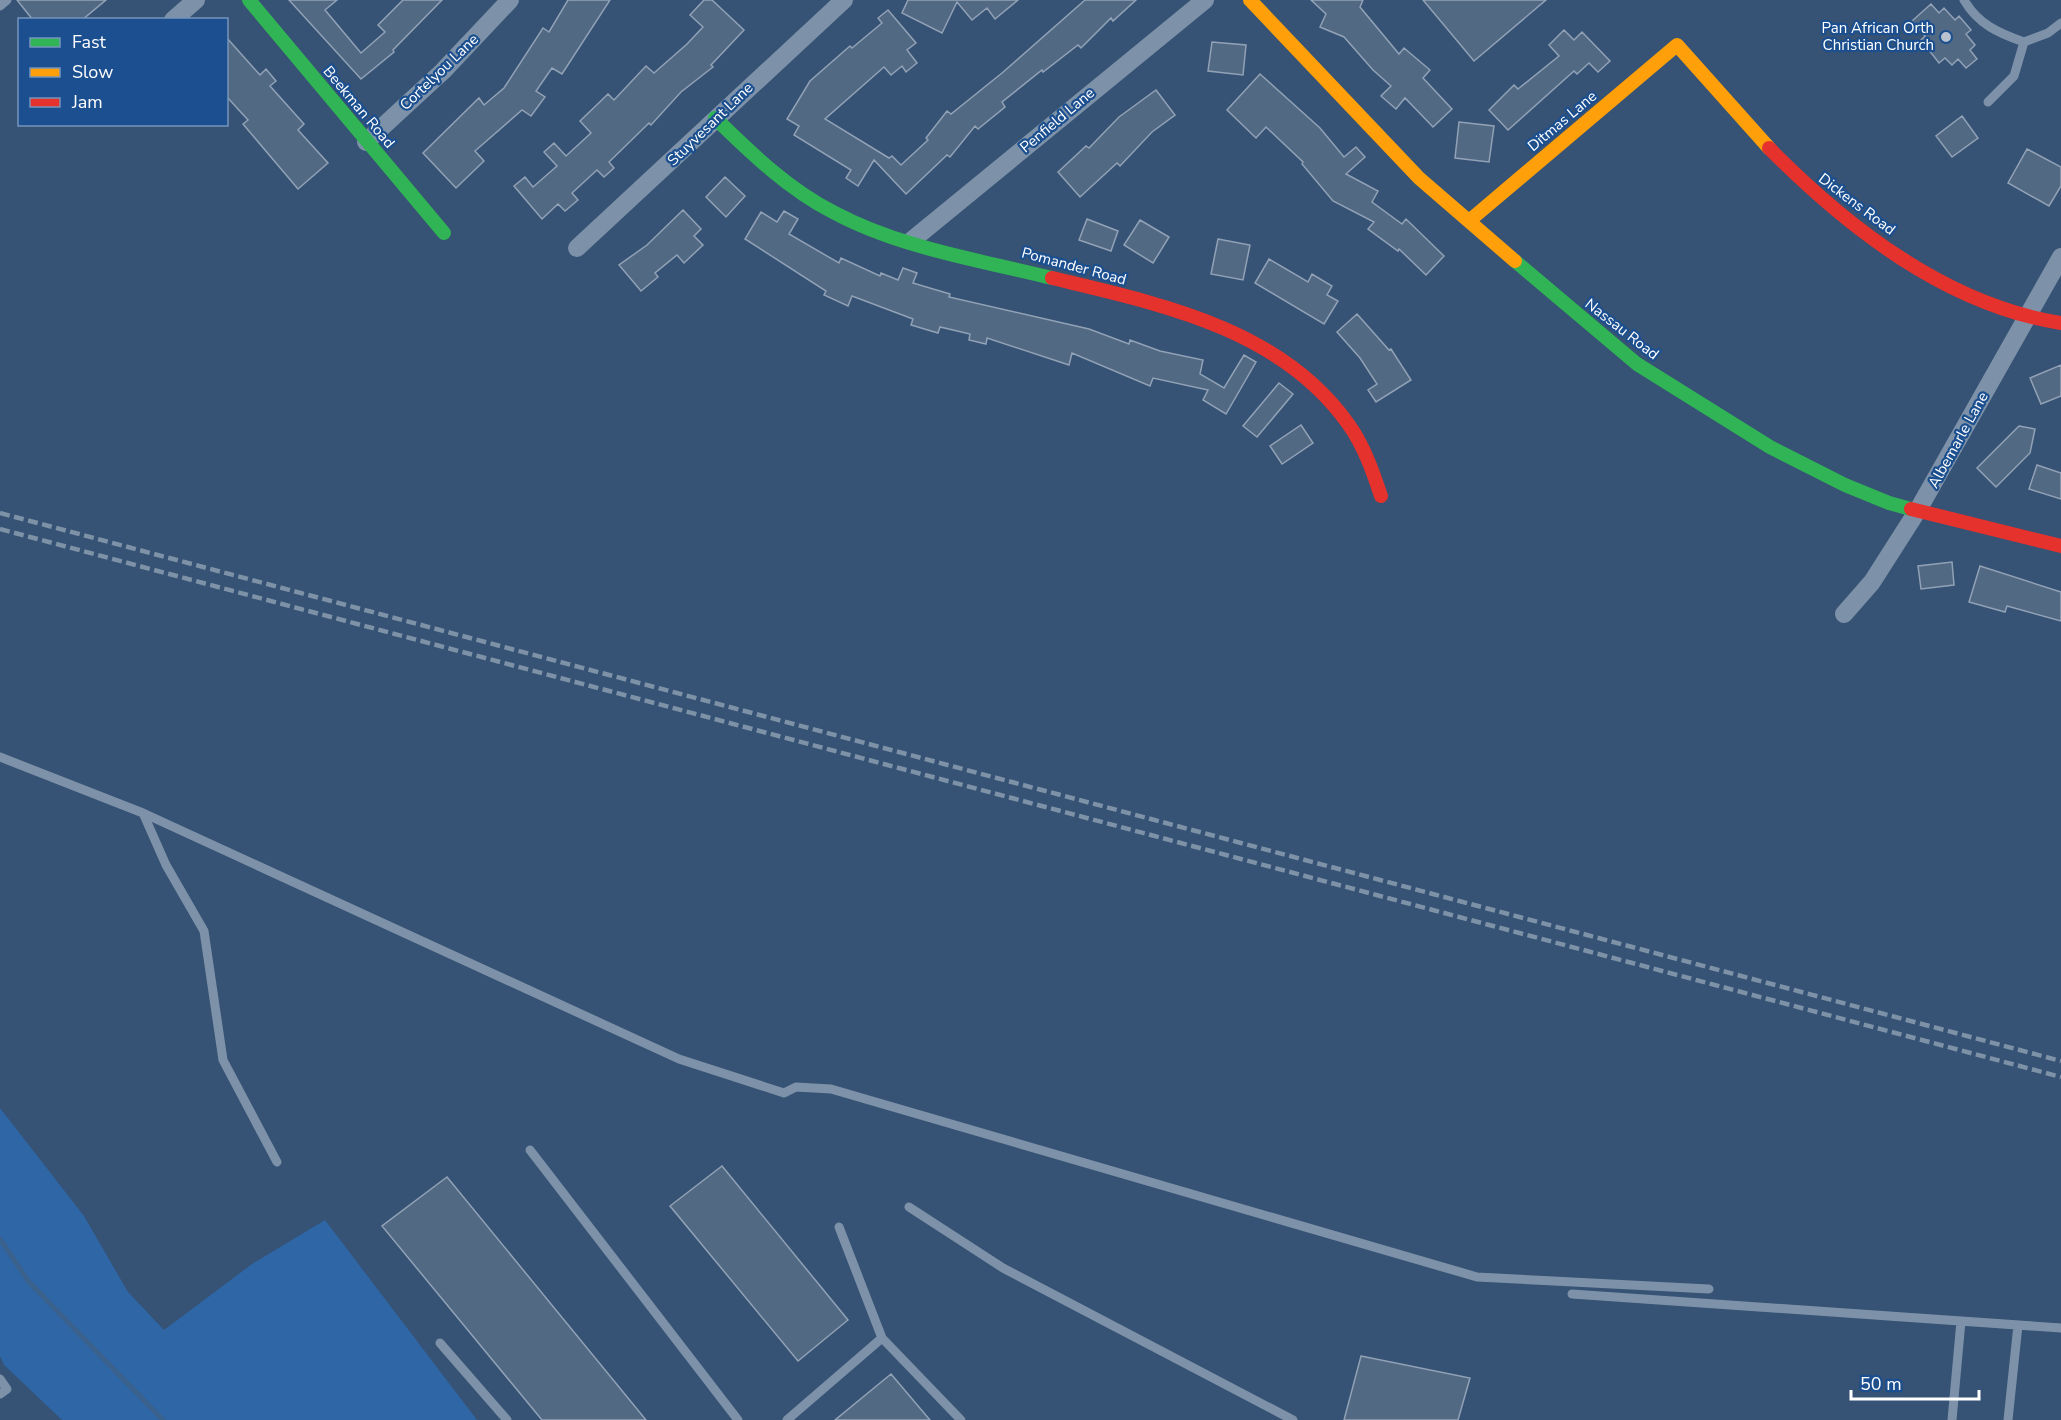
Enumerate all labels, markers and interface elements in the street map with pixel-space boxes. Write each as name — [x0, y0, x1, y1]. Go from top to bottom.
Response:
legend — [18, 18, 228, 126]
place label: Pan African Orth Christian Church — [1822, 18, 1934, 55]
street label: Cortelyou Lane — [395, 29, 483, 115]
text: Fast — [72, 30, 107, 54]
marker: Pan African Orth Christian Church — [1939, 30, 1953, 44]
text: Slow — [72, 60, 113, 84]
street label: Beekman Road — [319, 62, 399, 152]
street label: Stuyvesant Lane — [663, 78, 757, 170]
street label: Penfield Lane — [1015, 83, 1099, 157]
street label: Ditmas Lane — [1523, 86, 1601, 156]
text: Jam — [71, 90, 103, 114]
street label: Dickens Road — [1815, 169, 1899, 239]
street label: Pomander Road — [1019, 242, 1129, 290]
street label: Nassau Road — [1581, 294, 1663, 364]
street label: Albemarle Lane — [1923, 388, 1993, 492]
scale bar — [1851, 1363, 1978, 1401]
text: 50 m — [1860, 1372, 1902, 1396]

